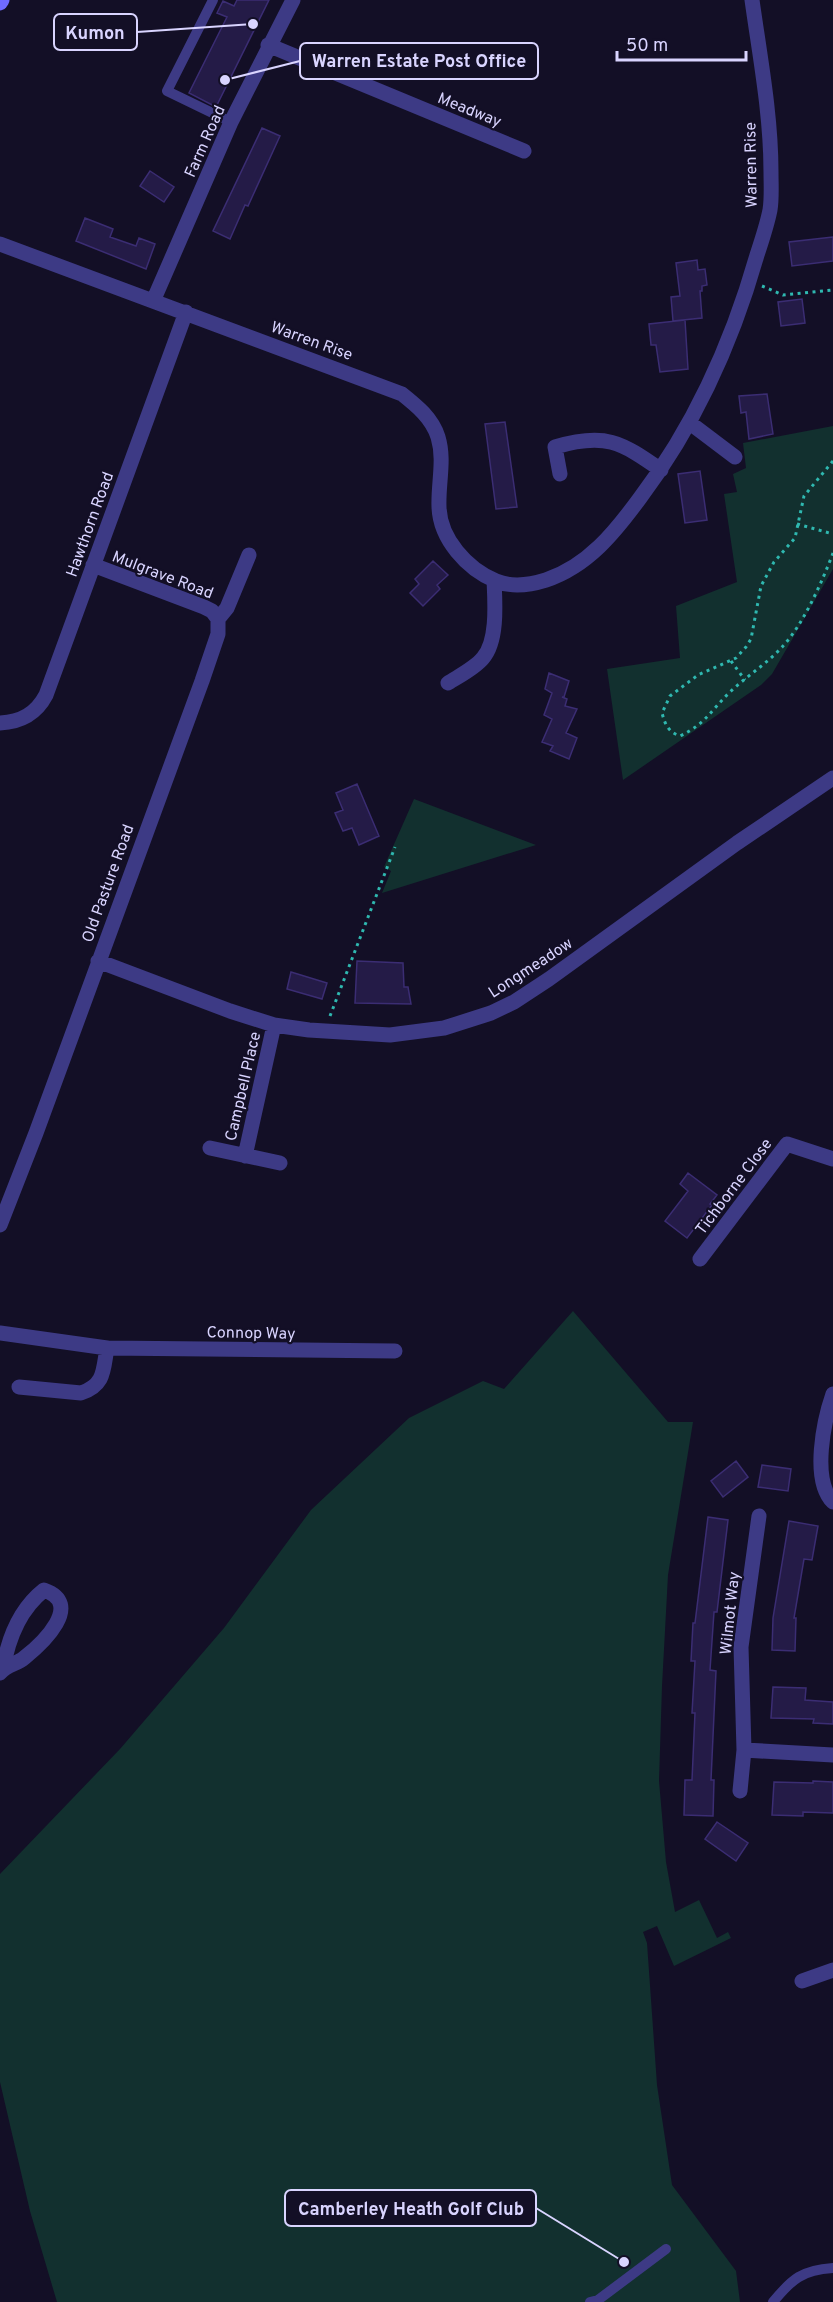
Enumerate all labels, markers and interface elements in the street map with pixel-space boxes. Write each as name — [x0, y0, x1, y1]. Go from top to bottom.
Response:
callout: Kumon — [54, 14, 137, 50]
text: Kumon — [65, 23, 125, 46]
scale bar — [617, 24, 746, 62]
text: 50 m — [626, 35, 668, 58]
callout: Warren Estate Post Office — [300, 43, 538, 79]
text: Warren Estate Post Office — [312, 51, 526, 74]
street label: Meadway — [434, 89, 504, 133]
street label: Farm Road — [181, 103, 231, 181]
street label: Warren Rise — [741, 122, 763, 208]
street label: Warren Rise — [268, 318, 355, 366]
street label: Hawthorn Road — [63, 469, 119, 580]
street label: Mulgrave Road — [109, 547, 216, 604]
street label: Old Pasture Road — [78, 822, 140, 945]
street label: Longmeadow — [485, 934, 577, 1003]
street label: Campbell Place — [222, 1030, 266, 1143]
street label: Tichborne Close — [692, 1135, 777, 1239]
street label: Connop Way — [206, 1323, 296, 1345]
street label: Wilmot Way — [717, 1571, 745, 1656]
callout: Camberley Heath Golf Club — [285, 2190, 536, 2226]
text: Camberley Heath Golf Club — [298, 2199, 524, 2222]

